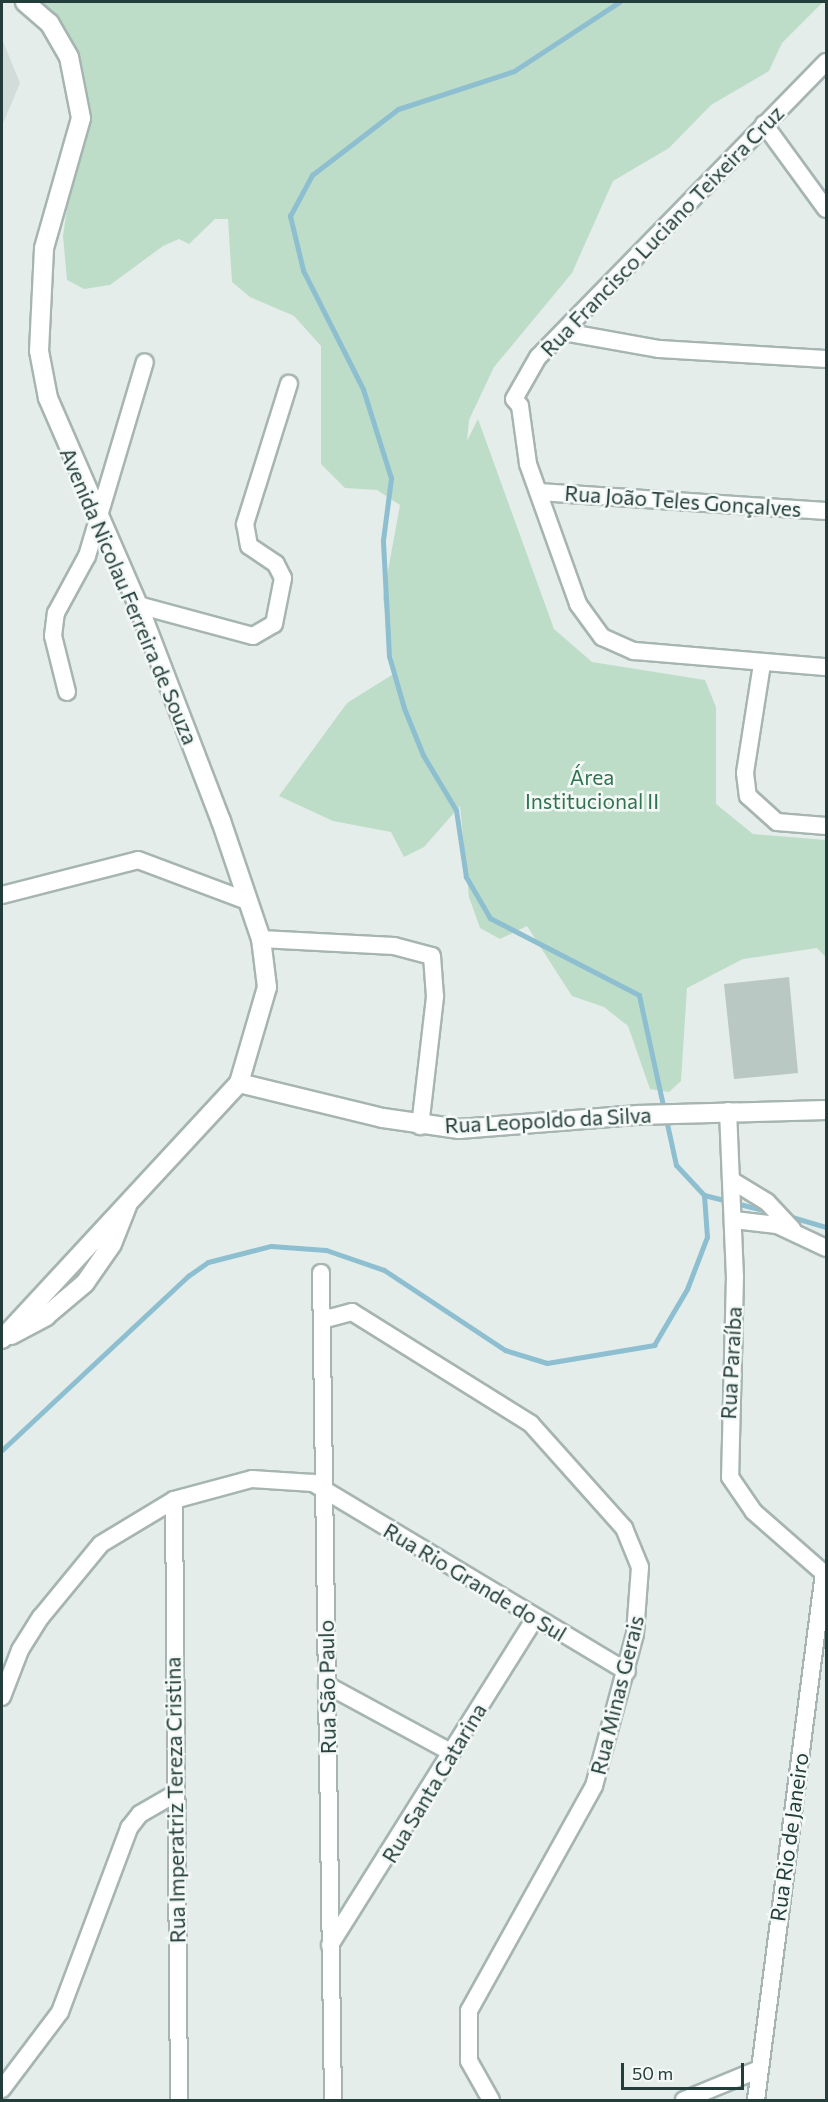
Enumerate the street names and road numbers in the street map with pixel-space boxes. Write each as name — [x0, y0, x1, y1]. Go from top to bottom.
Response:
street label: Rua Francisco Luciano Teixeira Cruz — [535, 100, 789, 362]
street label: Avenida Nicolau Ferreira de Souza — [55, 444, 203, 748]
street label: Rua João Teles Gonçalves — [564, 480, 802, 522]
street label: Rua Leopoldo da Silva — [444, 1102, 652, 1138]
street label: Rua Paraíba — [715, 1306, 747, 1420]
street label: Rua Rio Grande do Sul — [379, 1517, 571, 1647]
street label: Rua Minas Gerais — [585, 1613, 649, 1777]
street label: Rua São Paulo — [313, 1620, 341, 1754]
street label: Rua Imperatriz Tereza Cristina — [160, 1657, 190, 1943]
street label: Rua Santa Catarina — [376, 1699, 492, 1867]
street label: Rua Rio de Janeiro — [765, 1751, 813, 1923]

